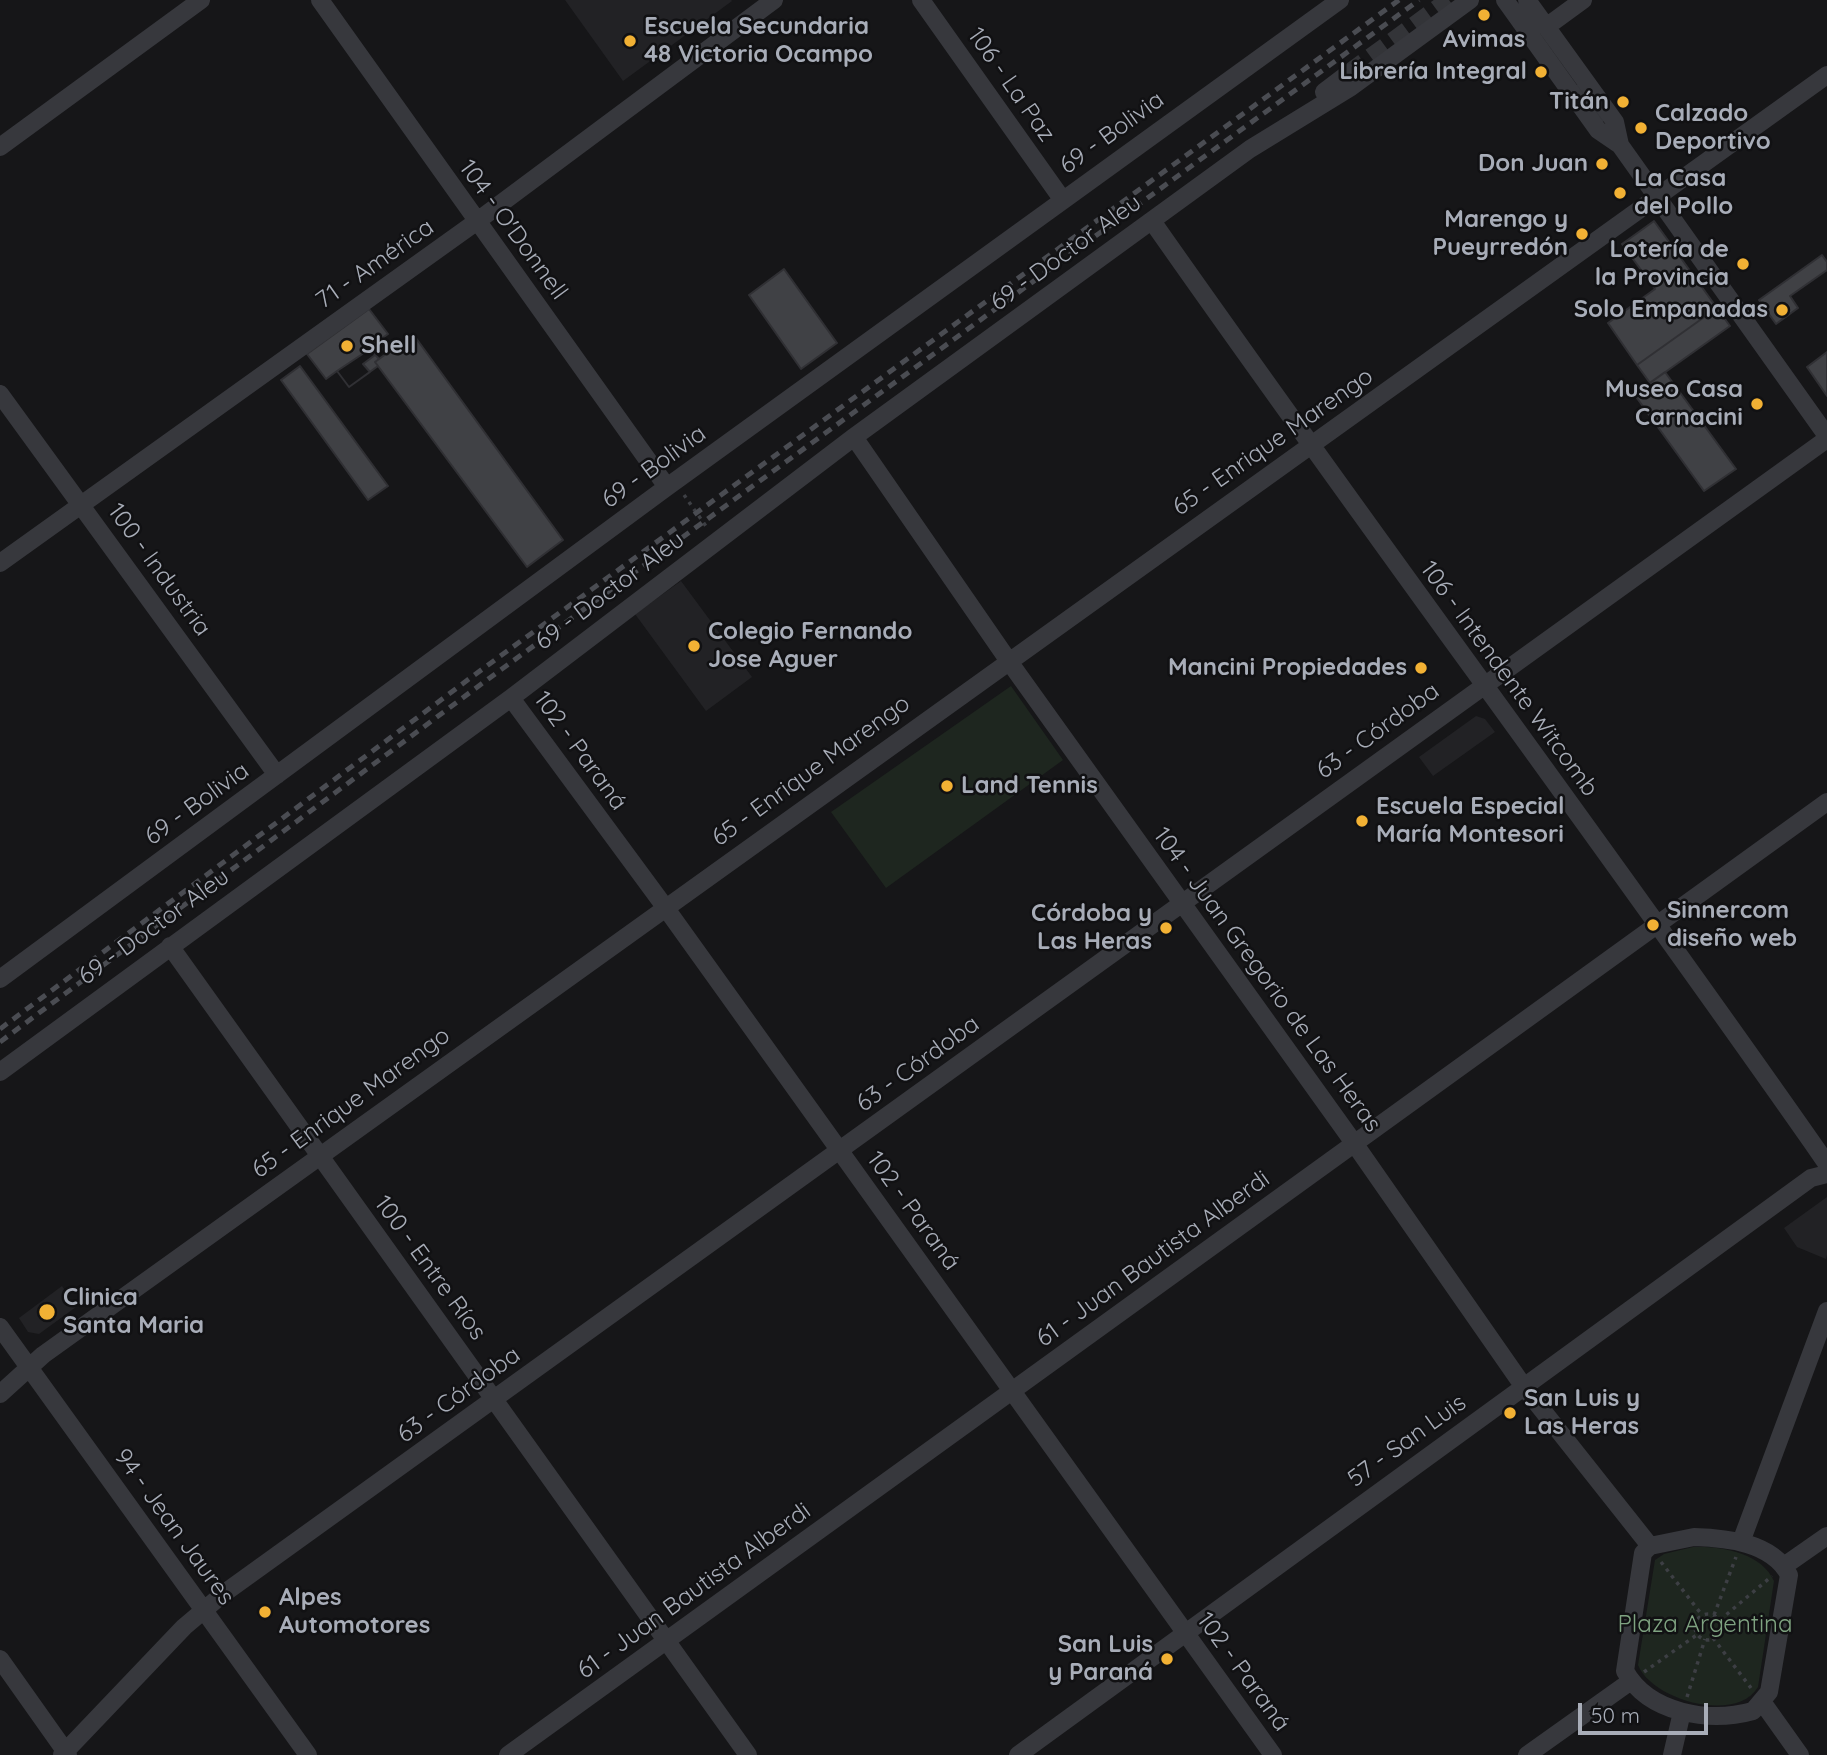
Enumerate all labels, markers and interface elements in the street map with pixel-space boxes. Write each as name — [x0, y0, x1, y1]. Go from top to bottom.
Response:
marker: Avimas — [1476, 7, 1492, 23]
place label: Escuela Secundaria 48 Victoria Ocampo — [644, 13, 873, 69]
street label: 106 - La Paz — [961, 22, 1061, 148]
place label: Avimas — [1443, 26, 1525, 54]
marker: Escuela Secundaria 48 Victoria Ocampo — [622, 33, 638, 49]
place label: Librería Integral — [1339, 58, 1527, 86]
marker: Librería Integral — [1533, 64, 1549, 80]
street label: 69 - Bolivia — [1054, 86, 1170, 180]
place label: Titán — [1549, 88, 1609, 116]
marker: Titán — [1615, 94, 1631, 110]
place label: Calzado Deportivo — [1655, 100, 1771, 156]
marker: Calzado Deportivo — [1633, 120, 1649, 136]
place label: Don Juan — [1478, 150, 1588, 178]
street label: 104 - O'Donnell — [453, 155, 573, 305]
marker: Don Juan — [1594, 156, 1610, 172]
place label: La Casa del Pollo — [1634, 165, 1733, 221]
marker: La Casa del Pollo — [1612, 185, 1628, 201]
street label: 69 - Doctor Aleu — [985, 189, 1147, 317]
place label: Marengo y Pueyrredón — [1433, 206, 1568, 262]
street label: 71 - América — [311, 213, 439, 315]
marker: Marengo y Pueyrredón — [1574, 226, 1590, 242]
place label: Lotería de la Provincia — [1595, 236, 1729, 292]
marker: Lotería de la Provincia — [1735, 256, 1751, 272]
place label: Solo Empanadas — [1574, 296, 1768, 324]
marker: Solo Empanadas — [1774, 302, 1790, 318]
place label: Shell — [361, 332, 417, 360]
marker: Shell — [339, 338, 355, 354]
street label: 65 - Enrique Marengo — [1167, 362, 1379, 522]
place label: Museo Casa Carnacini — [1605, 376, 1743, 432]
marker: Museo Casa Carnacini — [1749, 396, 1765, 412]
street label: 69 - Bolivia — [596, 420, 712, 514]
street label: 100 - Industria — [101, 498, 217, 642]
street label: 69 - Doctor Aleu — [530, 525, 690, 657]
street label: 106 - Intendente Witcomb — [1414, 556, 1604, 802]
place label: Colegio Fernando Jose Aguer — [708, 618, 912, 674]
marker: Colegio Fernando Jose Aguer — [686, 638, 702, 654]
place label: Mancini Propiedades — [1168, 654, 1407, 682]
marker: Mancini Propiedades — [1413, 660, 1429, 676]
street label: 63 - Córdoba — [1311, 677, 1445, 785]
street label: 102 - Paraná — [527, 686, 633, 816]
street label: 65 - Enrique Marengo — [706, 689, 916, 853]
street label: 69 - Bolivia — [139, 757, 255, 851]
place label: Land Tennis — [961, 772, 1098, 800]
marker: Land Tennis — [939, 778, 955, 794]
place label: Escuela Especial María Montesori — [1376, 793, 1565, 849]
marker: Escuela Especial María Montesori — [1354, 813, 1370, 829]
street label: 104 - Juan Gregorio de Las Heras — [1147, 822, 1387, 1138]
street label: 69 - Doctor Aleu — [73, 863, 235, 991]
place label: Sinnercom diseño web — [1667, 897, 1797, 953]
place label: Córdoba y Las Heras — [1031, 900, 1152, 956]
marker: Sinnercom diseño web — [1645, 917, 1661, 933]
marker: Córdoba y Las Heras — [1158, 920, 1174, 936]
street label: 63 - Córdoba — [851, 1010, 985, 1118]
street label: 65 - Enrique Marengo — [246, 1021, 456, 1185]
street label: 102 - Paraná — [860, 1146, 966, 1276]
street label: 61 - Juan Bautista Alberdi — [1031, 1165, 1275, 1353]
street label: 100 - Entre Ríos — [368, 1190, 492, 1346]
place label: Clinica Santa Maria — [63, 1284, 204, 1340]
marker: Clinica Santa Maria — [37, 1302, 57, 1322]
street label: 63 - Córdoba — [392, 1341, 526, 1449]
place label: San Luis y Las Heras — [1524, 1385, 1640, 1441]
street label: 57 - San Luis — [1342, 1388, 1472, 1494]
marker: San Luis y Las Heras — [1502, 1405, 1518, 1421]
street label: 94 - Jean Jaures — [108, 1443, 240, 1611]
street label: 61 - Juan Bautista Alberdi — [572, 1497, 816, 1685]
place label: Alpes Automotores — [279, 1584, 430, 1640]
marker: Alpes Automotores — [257, 1604, 273, 1620]
street label: 102 - Paraná — [1190, 1607, 1296, 1737]
park label: Plaza Argentina — [1618, 1611, 1792, 1639]
place label: San Luis y Paraná — [1048, 1631, 1153, 1687]
marker: San Luis y Paraná — [1159, 1651, 1175, 1667]
scale bar — [1582, 1688, 1712, 1732]
text: 50 m — [1591, 1702, 1640, 1728]

